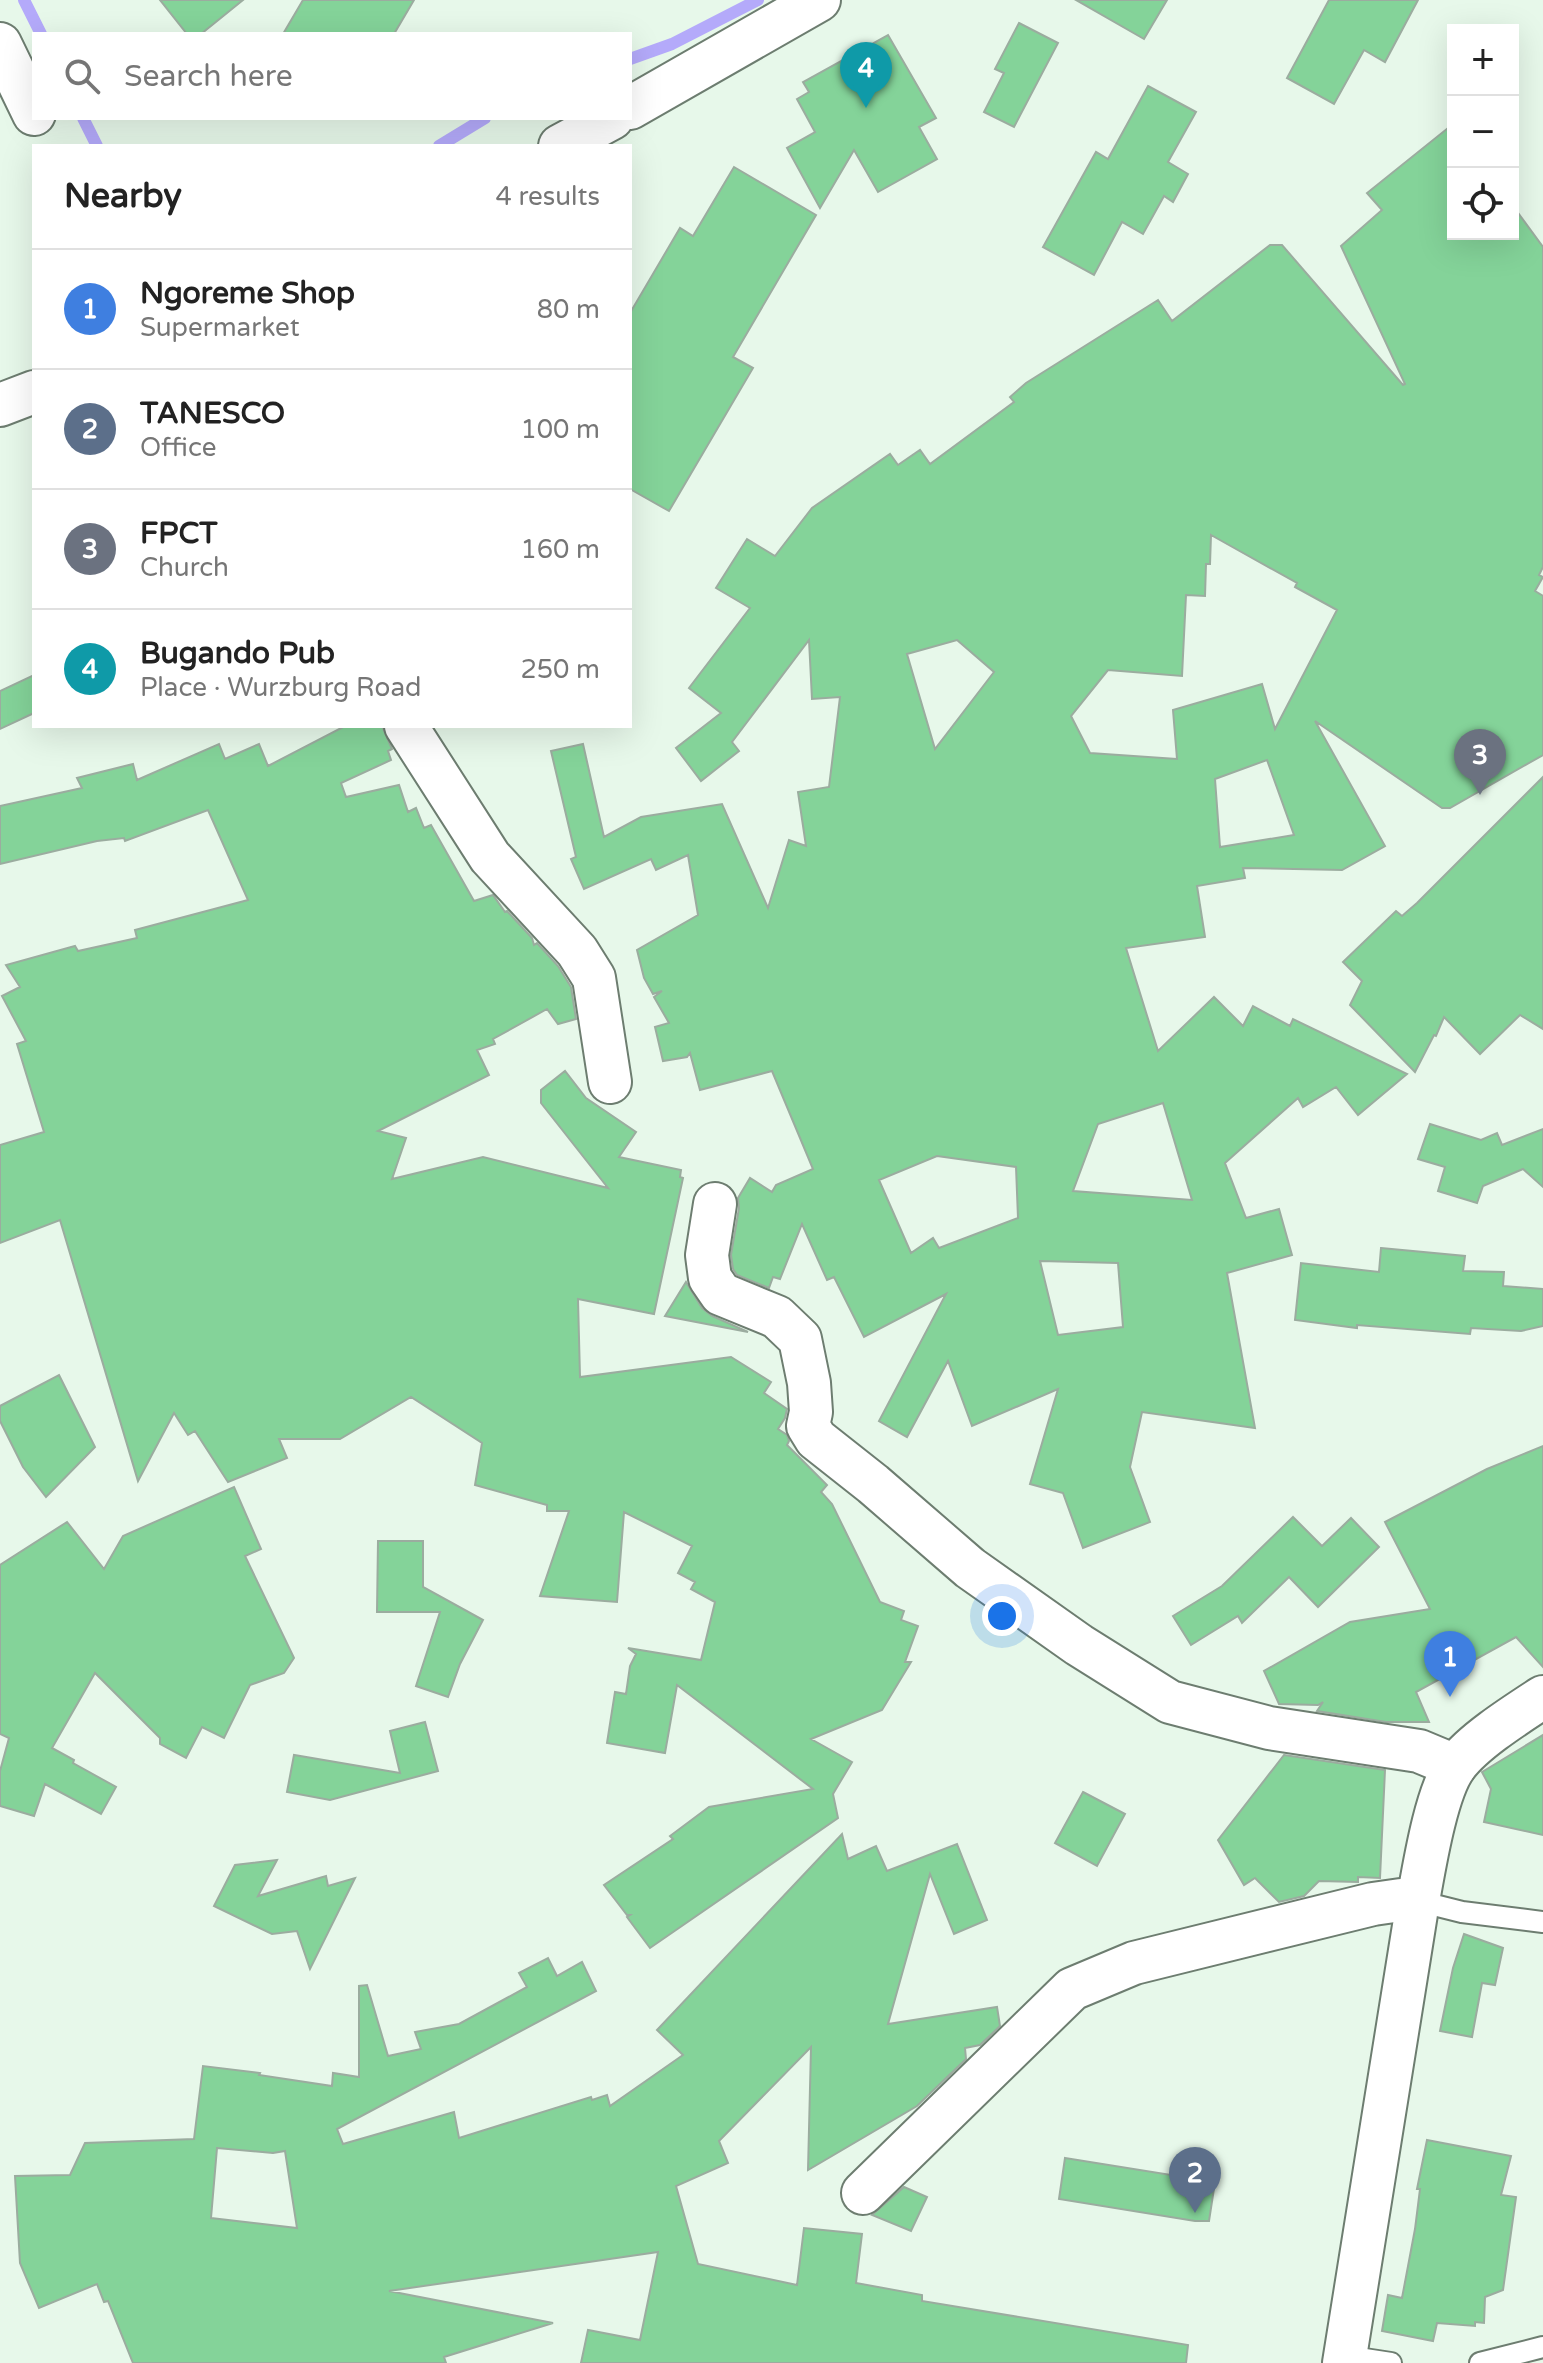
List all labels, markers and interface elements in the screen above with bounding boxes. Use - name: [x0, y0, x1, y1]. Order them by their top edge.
- map controls: [1447, 24, 1519, 240]
- button: +: [1447, 24, 1519, 96]
- search box: [32, 32, 632, 120]
- pin: 4: [840, 42, 892, 108]
- icon: search: [60, 54, 104, 98]
- text: Search here: [124, 58, 293, 95]
- button: −: [1447, 96, 1519, 168]
- button: locate: [1447, 168, 1519, 240]
- text: Nearby: [64, 176, 182, 217]
- text: 4 results: [495, 181, 600, 212]
- text: Ngoreme Shop: [140, 275, 355, 312]
- text: 1: [82, 294, 98, 325]
- text: 80 m: [537, 294, 600, 325]
- text: Supermarket: [140, 312, 300, 343]
- text: TANESCO: [140, 395, 285, 432]
- text: 2: [82, 414, 98, 445]
- text: 100 m: [520, 414, 600, 445]
- text: Office: [140, 432, 216, 463]
- text: FPCT: [140, 515, 218, 552]
- text: 3: [82, 534, 98, 565]
- text: 160 m: [520, 534, 600, 565]
- text: Church: [140, 552, 229, 583]
- text: Bugando Pub: [140, 635, 335, 672]
- text: 4: [82, 654, 98, 685]
- text: 250 m: [520, 654, 600, 685]
- text: Place · Wurzburg Road: [140, 672, 421, 703]
- pin: 3: [1454, 729, 1506, 795]
- your location: [982, 1596, 1022, 1636]
- pin: 1: [1424, 1631, 1476, 1697]
- pin: 2: [1169, 2147, 1221, 2213]

